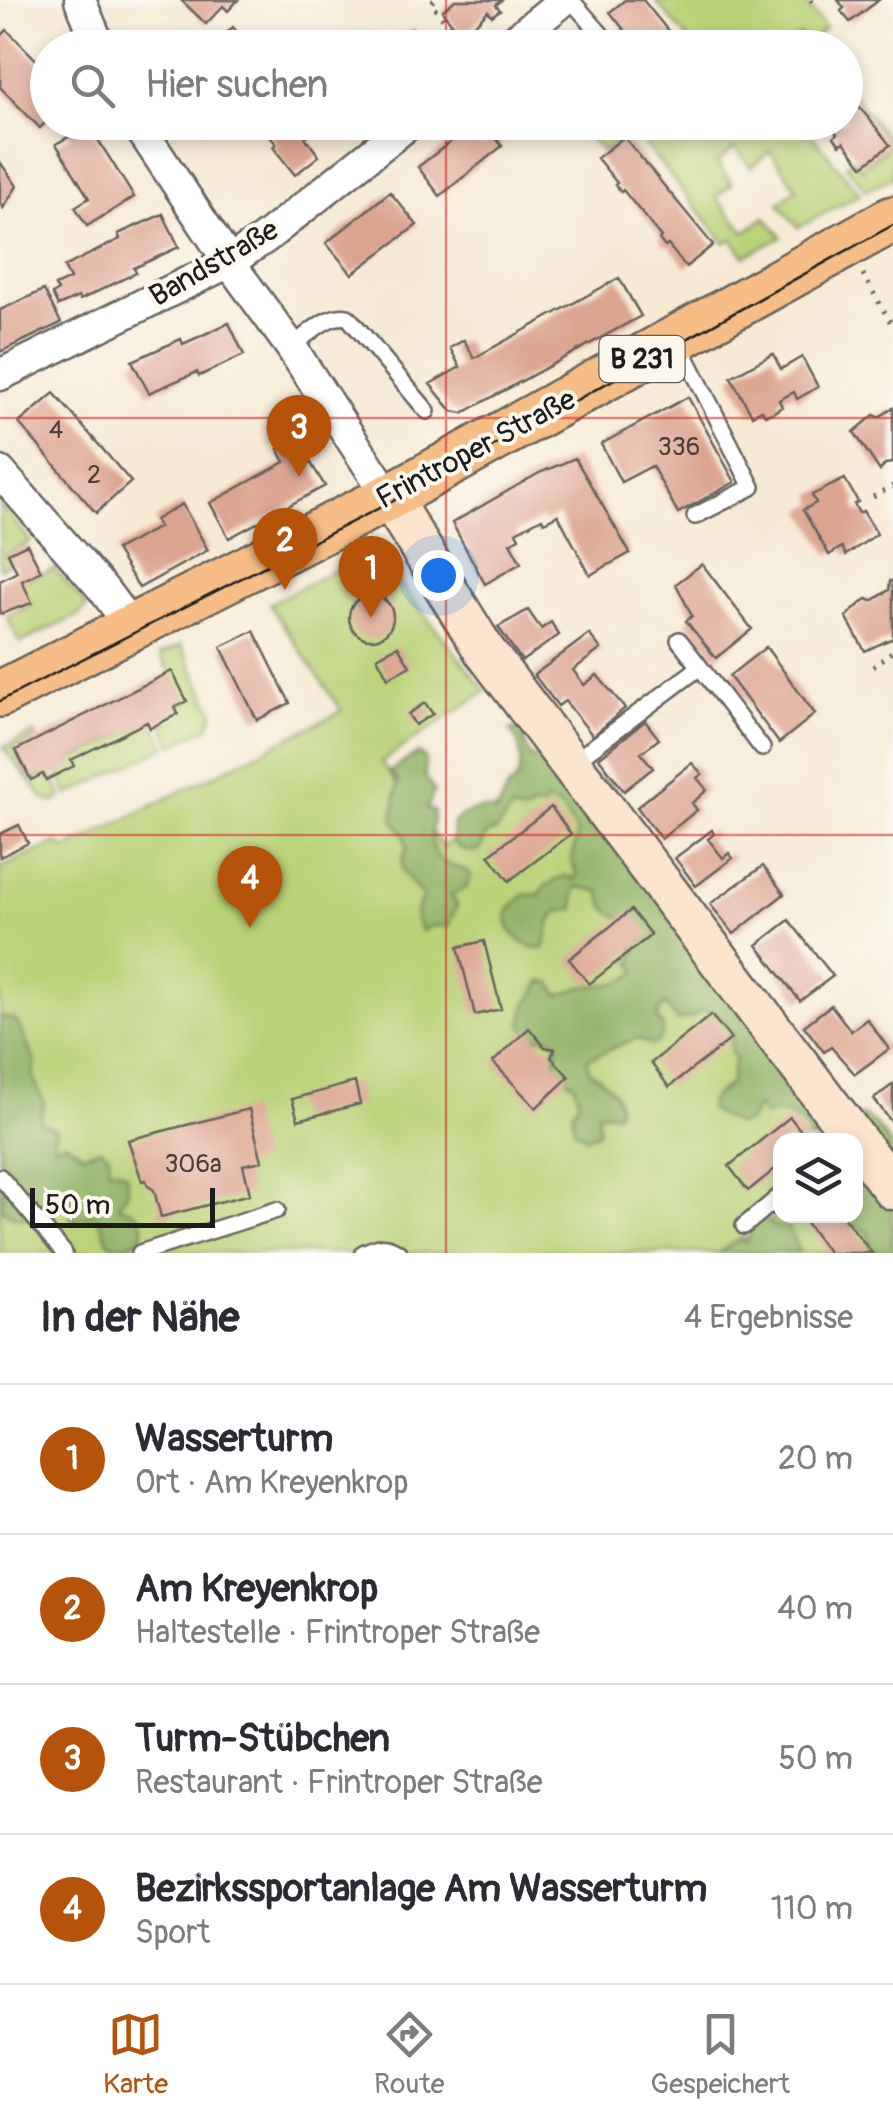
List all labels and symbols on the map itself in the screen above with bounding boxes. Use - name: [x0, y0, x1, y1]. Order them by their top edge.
- street label: Bandstraße: [143, 211, 285, 315]
- road number: B 231: [600, 336, 684, 382]
- street label: Frintroper Straße: [370, 381, 582, 517]
- pin: 3: [266, 394, 332, 477]
- house number: 4: [49, 415, 63, 446]
- house number: 336: [658, 432, 700, 463]
- house number: 2: [87, 460, 101, 491]
- pin: 2: [252, 508, 318, 590]
- pin: 1: [338, 536, 404, 618]
- your location: [413, 550, 464, 601]
- pin: 4: [218, 846, 282, 928]
- house number: 306a: [164, 1149, 222, 1180]
- scale bar: [30, 1183, 215, 1228]

